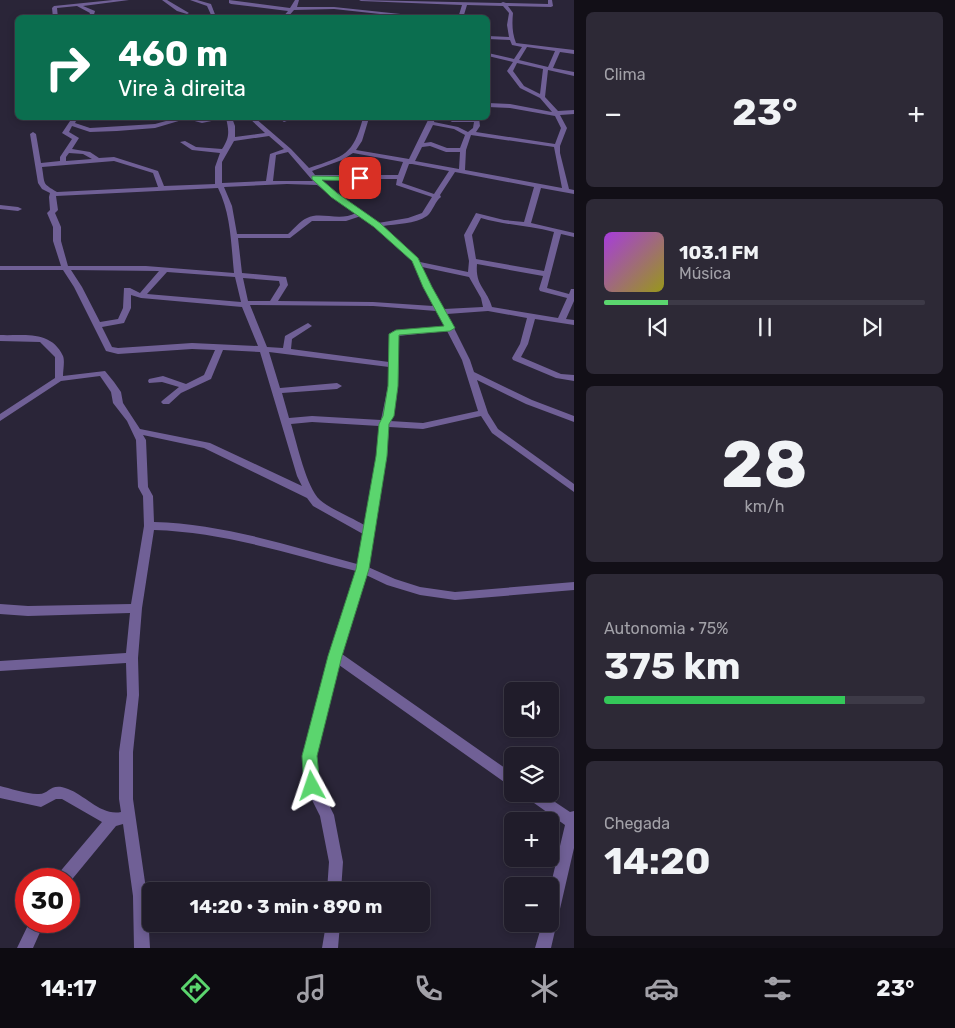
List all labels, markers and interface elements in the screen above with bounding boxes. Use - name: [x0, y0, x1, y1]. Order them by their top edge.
- text: 460 m: [118, 33, 228, 75]
- icon: right: [35, 35, 100, 100]
- text: Clima: [604, 65, 645, 84]
- text: Vire à direita: [118, 75, 246, 102]
- text: 23°: [732, 89, 798, 135]
- text: −: [604, 97, 622, 130]
- text: +: [908, 97, 925, 130]
- pin: [339, 157, 381, 199]
- icon: arrive: [346, 164, 374, 192]
- text: 103.1 FM: [679, 241, 759, 264]
- text: Música: [679, 264, 731, 283]
- icon: previous: [644, 313, 672, 341]
- icon: pause: [751, 313, 779, 341]
- icon: next: [858, 313, 886, 341]
- text: 28: [721, 426, 808, 503]
- text: km/h: [745, 497, 784, 516]
- text: Autonomia · 75%: [604, 619, 729, 638]
- text: 375 km: [604, 643, 741, 689]
- map controls: [504, 682, 559, 932]
- button: sound: [504, 682, 559, 737]
- button: layers: [504, 747, 559, 802]
- position arrow: [285, 759, 337, 811]
- button: +: [504, 812, 559, 867]
- text: Chegada: [604, 814, 670, 833]
- text: 14:20: [604, 838, 710, 884]
- speed limit sign: 30: [15, 868, 80, 933]
- button: −: [504, 877, 559, 932]
- text: 14:20 · 3 min · 890 m: [189, 895, 383, 918]
- icon: directions: [178, 971, 213, 1006]
- icon: music: [294, 971, 329, 1006]
- icon: phone: [411, 971, 446, 1006]
- icon: climate: [527, 971, 562, 1006]
- icon: car: [644, 971, 679, 1006]
- icon: filters: [760, 971, 795, 1006]
- text: 14:17: [41, 975, 97, 1002]
- text: 23°: [876, 975, 914, 1002]

